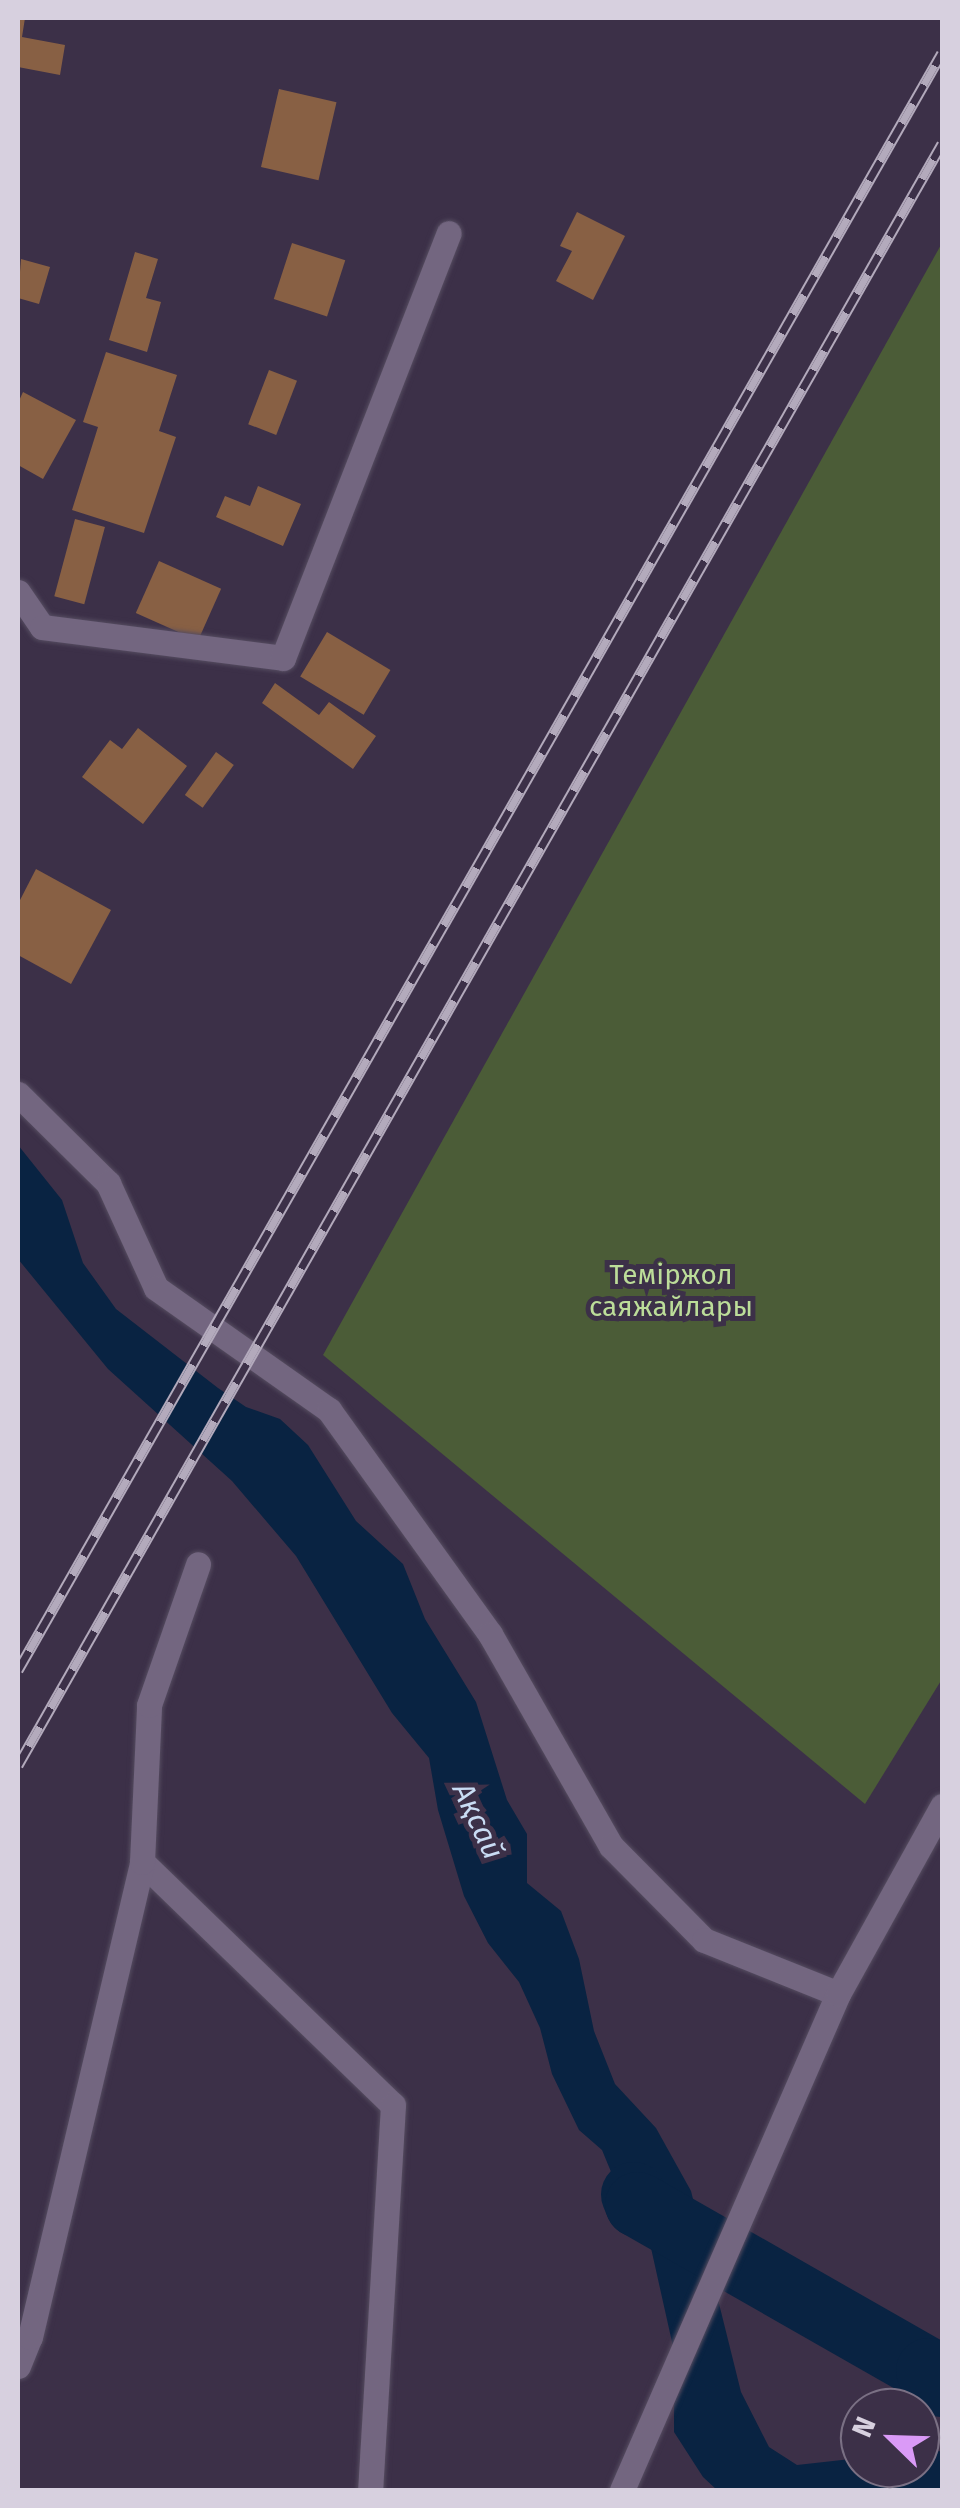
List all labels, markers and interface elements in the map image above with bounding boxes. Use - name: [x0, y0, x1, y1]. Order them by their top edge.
- park label: Теміржол саяжайлары: [589, 1258, 753, 1324]
- water label: Ақсай: [445, 1777, 511, 1865]
- north arrow: [840, 2388, 940, 2488]
- text: N: [845, 2412, 883, 2442]

